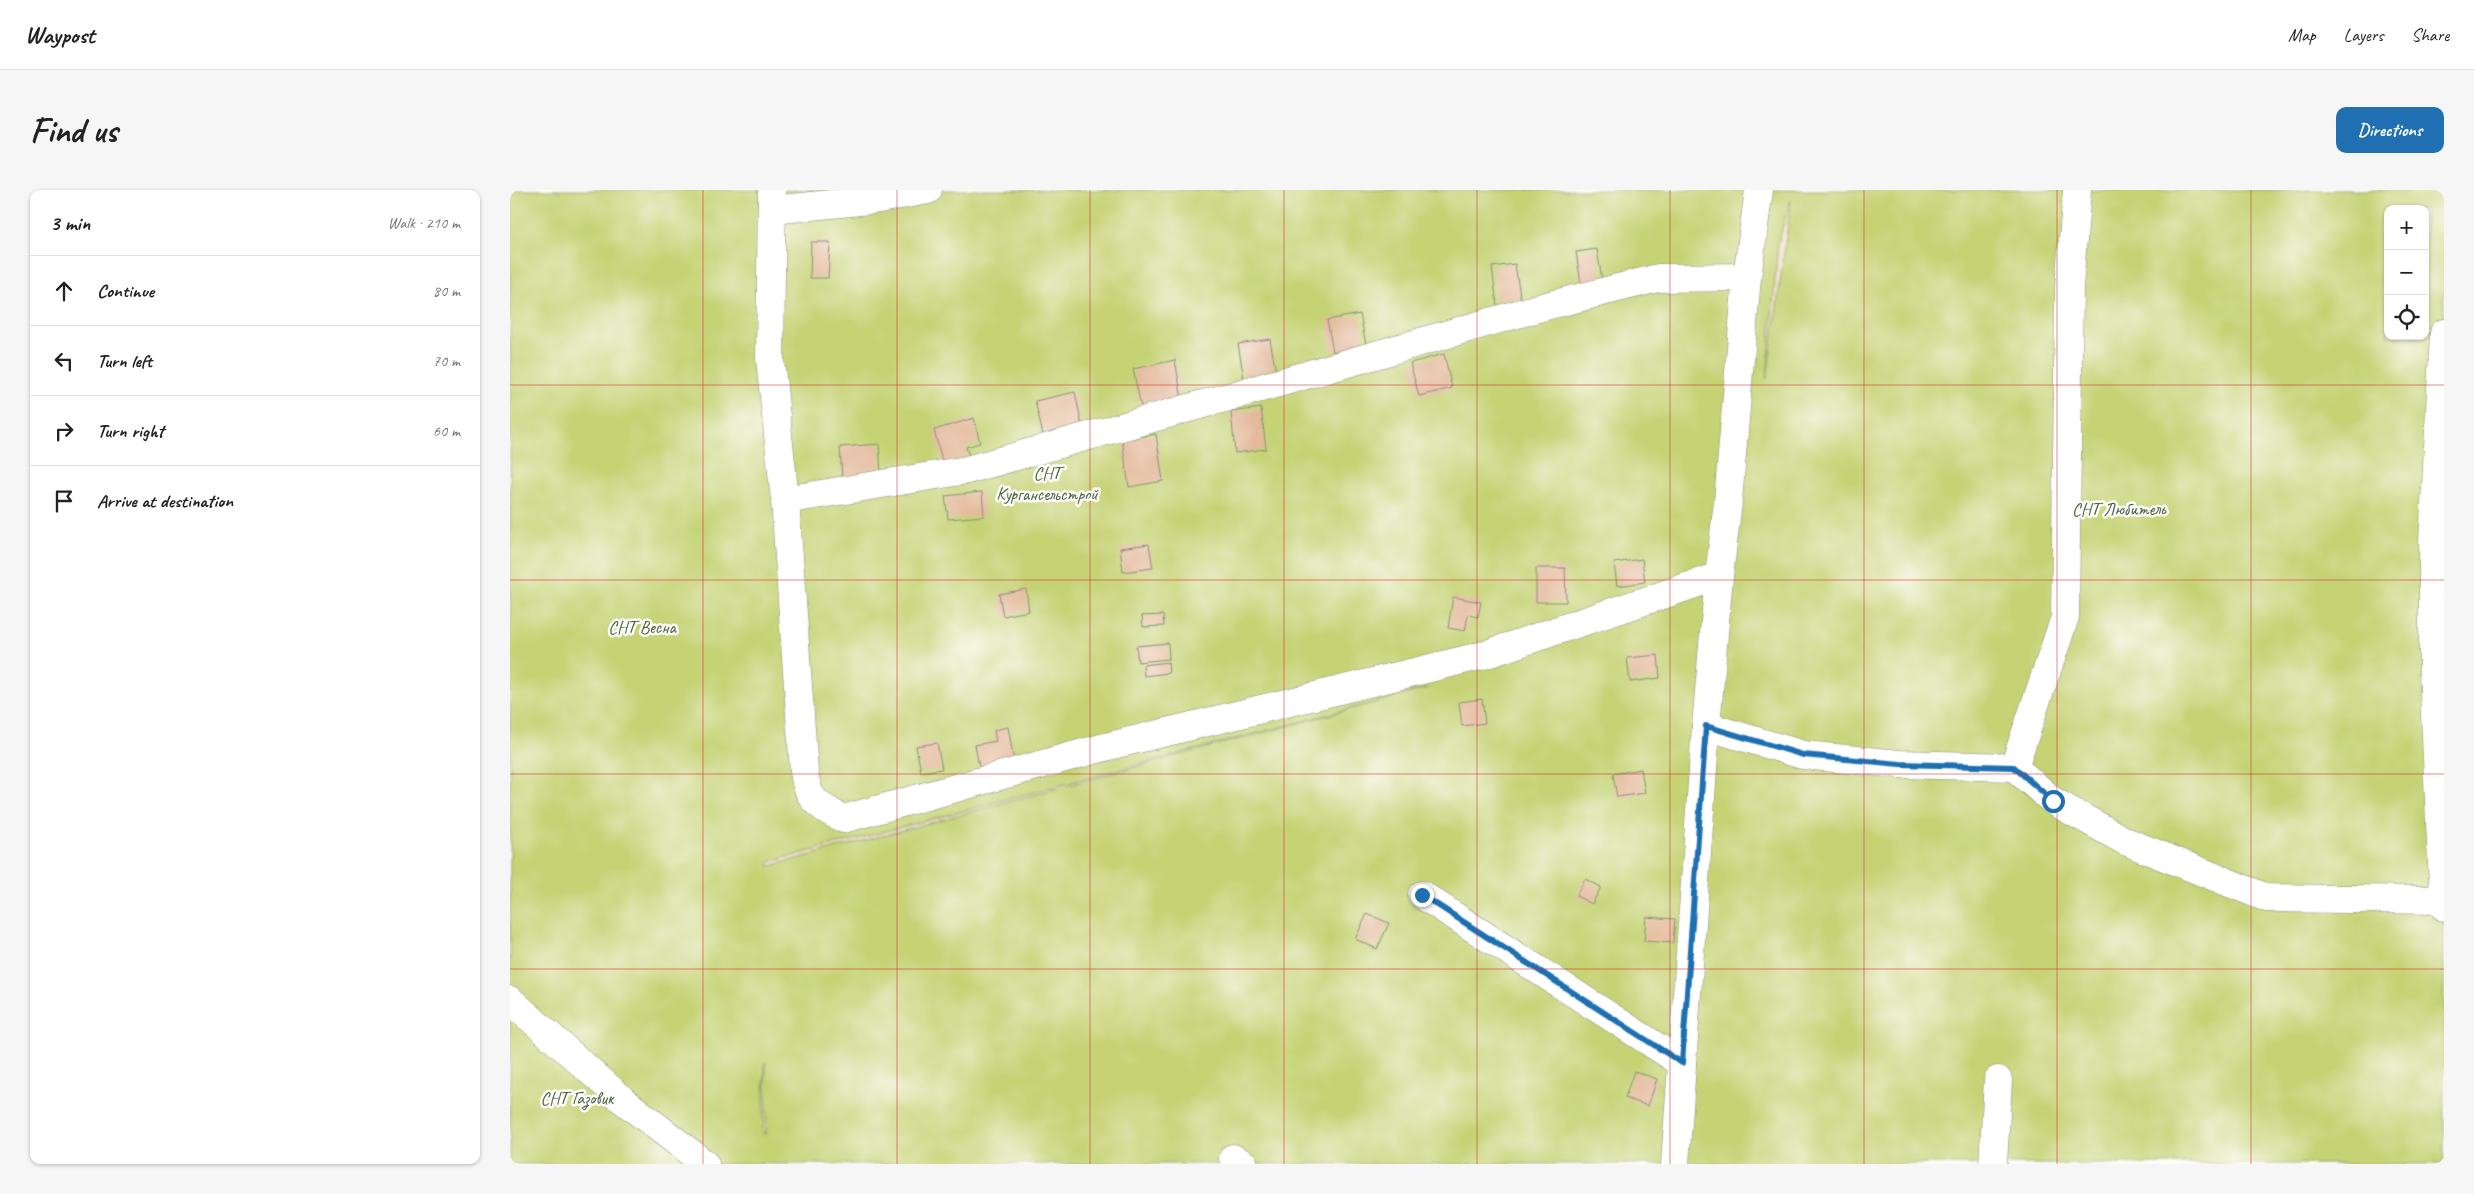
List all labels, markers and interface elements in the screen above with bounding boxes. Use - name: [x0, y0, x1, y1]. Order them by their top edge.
- text: Waypost: [25, 20, 95, 50]
- text: Map: [2288, 24, 2316, 46]
- text: Layers: [2344, 24, 2383, 46]
- text: Share: [2411, 24, 2449, 46]
- button: Directions: [2336, 107, 2444, 153]
- text: Find us: [30, 108, 117, 153]
- map controls: [2384, 205, 2429, 340]
- button: +: [2384, 205, 2429, 250]
- text: 3 min: [50, 210, 90, 236]
- text: Walk · 210 m: [388, 213, 460, 233]
- button: −: [2384, 250, 2429, 295]
- icon: ahead: [50, 277, 78, 305]
- text: Continue: [97, 279, 154, 303]
- text: 80 m: [433, 281, 460, 301]
- button: locate: [2384, 295, 2429, 340]
- icon: left: [50, 347, 78, 375]
- text: Turn left: [97, 349, 152, 373]
- text: 70 m: [433, 351, 460, 371]
- icon: right: [50, 417, 78, 445]
- text: Turn right: [97, 419, 164, 443]
- text: 60 m: [433, 421, 460, 441]
- park label: СНТ Кургансельстрой: [996, 462, 1099, 505]
- icon: arrive: [50, 487, 78, 515]
- text: Arrive at destination: [97, 489, 233, 513]
- park label: СНТ Любитель: [2072, 498, 2167, 520]
- park label: СНТ Весна: [608, 616, 677, 638]
- route start: [2042, 790, 2065, 813]
- route end: [1411, 884, 1434, 907]
- park label: СНТ Газовик: [540, 1087, 615, 1110]

